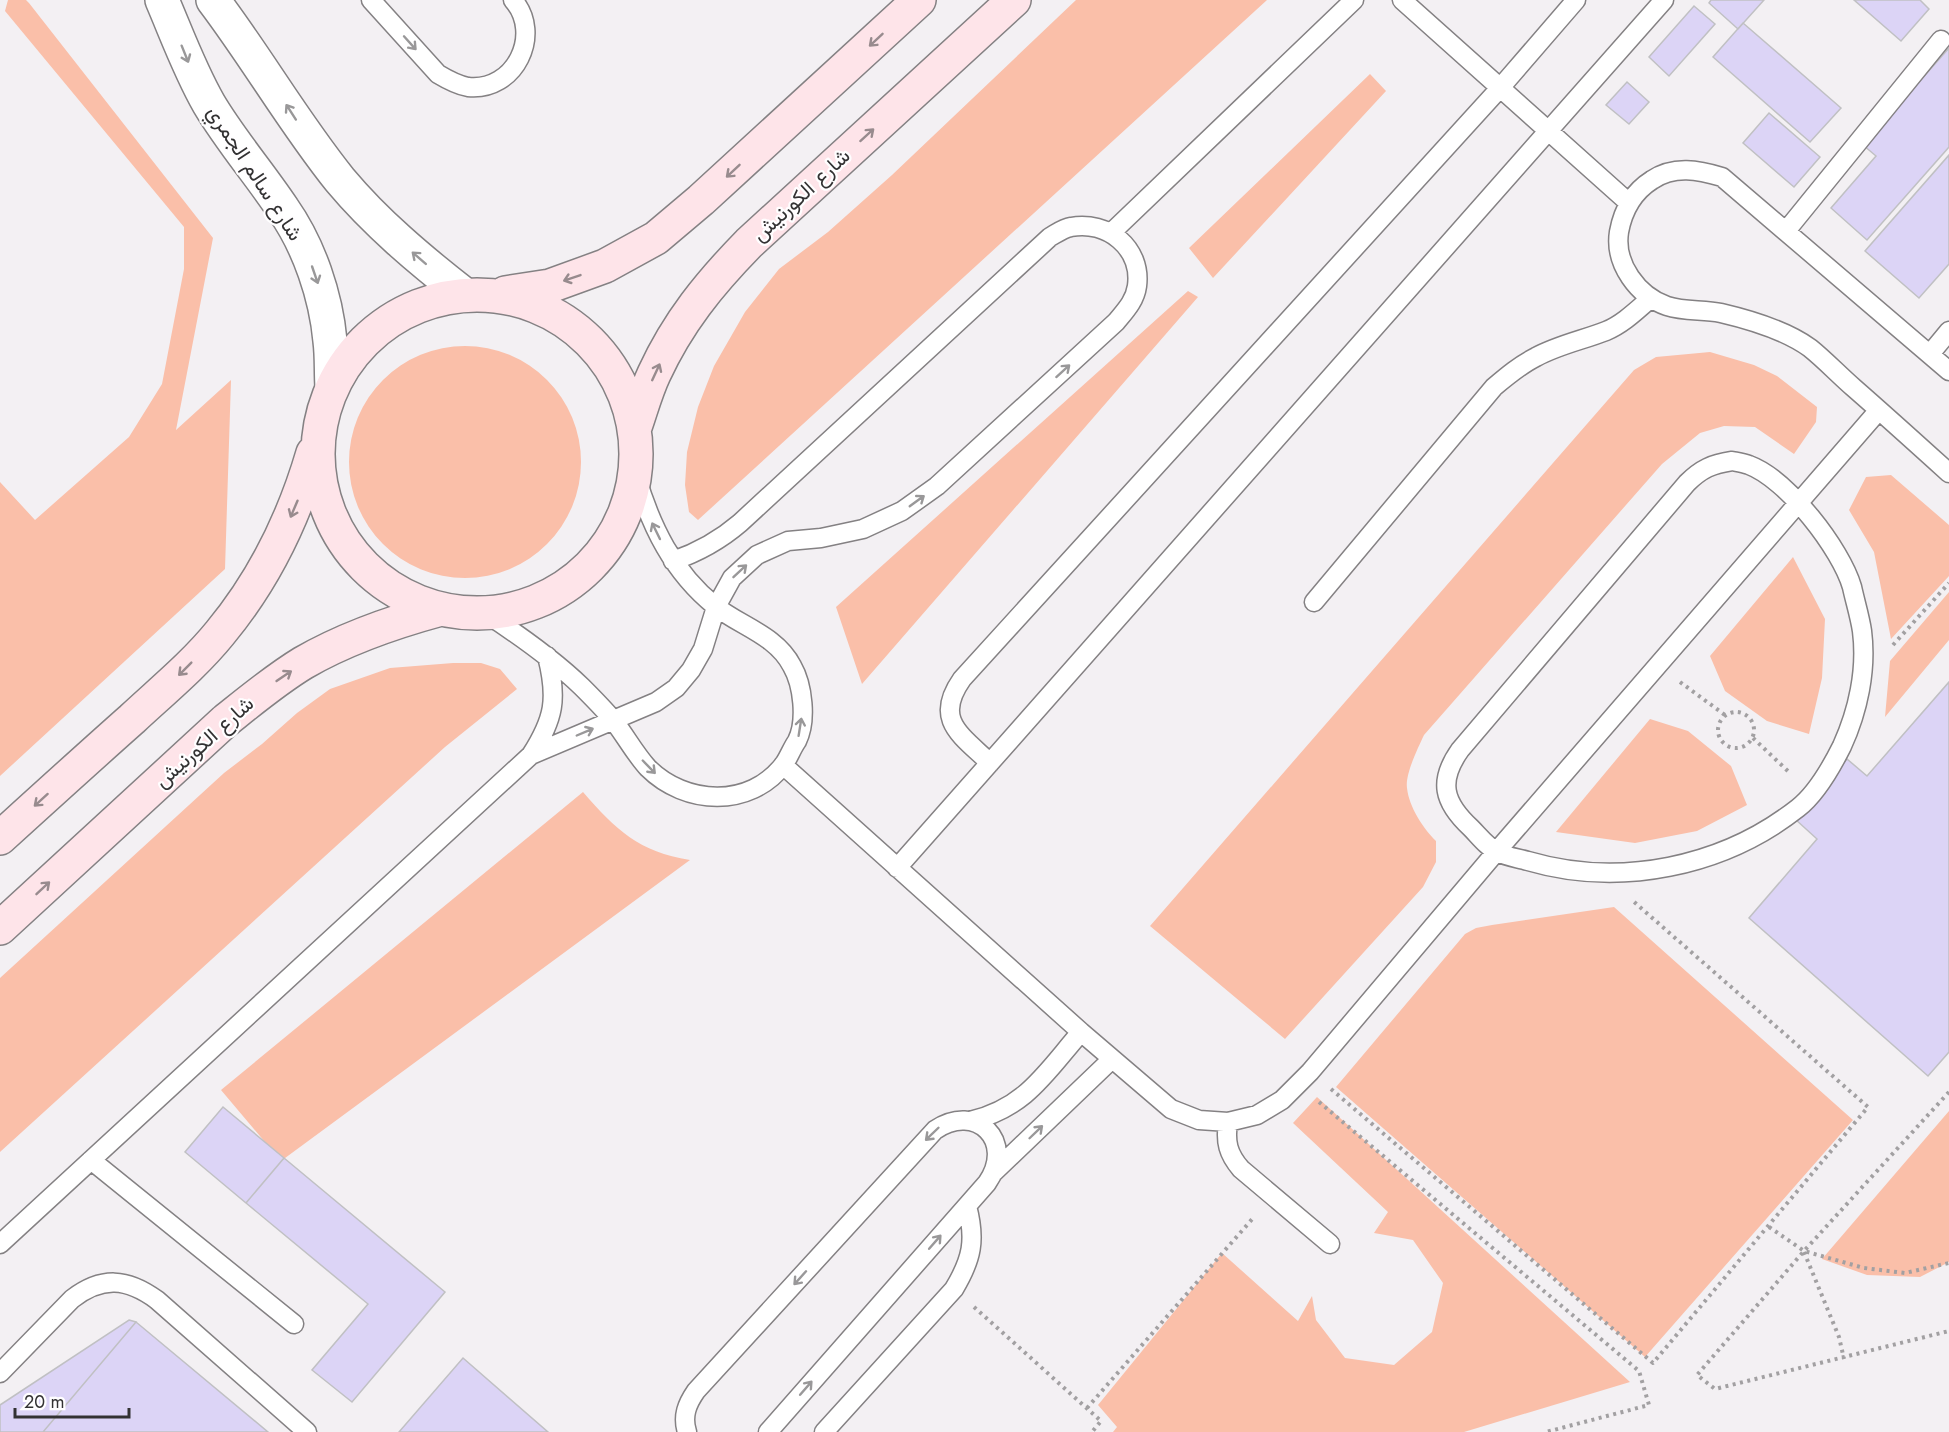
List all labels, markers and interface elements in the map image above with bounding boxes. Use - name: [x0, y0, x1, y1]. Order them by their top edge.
- one-way arrow: [869, 32, 884, 47]
- one-way arrow: [403, 36, 417, 51]
- one-way arrow: [180, 44, 191, 63]
- street label: شارع سالم الجمري: [198, 99, 310, 248]
- one-way arrow: [285, 104, 297, 121]
- one-way arrow: [859, 128, 874, 142]
- street label: شارع الكورنيش: [745, 141, 857, 249]
- one-way arrow: [725, 164, 740, 178]
- one-way arrow: [412, 251, 427, 265]
- one-way arrow: [310, 265, 321, 284]
- one-way arrow: [563, 274, 582, 285]
- one-way arrow: [650, 364, 662, 382]
- one-way arrow: [1055, 364, 1070, 378]
- one-way arrow: [909, 494, 925, 507]
- one-way arrow: [288, 499, 299, 518]
- one-way arrow: [650, 523, 661, 541]
- one-way arrow: [732, 564, 747, 578]
- one-way arrow: [178, 662, 193, 677]
- one-way arrow: [275, 670, 292, 682]
- street label: شارع الكورنيش: [148, 689, 260, 795]
- one-way arrow: [794, 718, 805, 737]
- one-way arrow: [575, 726, 593, 738]
- one-way arrow: [642, 759, 656, 774]
- one-way arrow: [34, 793, 49, 807]
- one-way arrow: [35, 881, 50, 895]
- one-way arrow: [1029, 1124, 1044, 1139]
- one-way arrow: [924, 1127, 939, 1142]
- one-way arrow: [928, 1235, 942, 1250]
- one-way arrow: [793, 1270, 807, 1285]
- one-way arrow: [800, 1380, 813, 1396]
- scale bar: [15, 1381, 129, 1419]
- text: 20 m: [24, 1389, 64, 1415]

